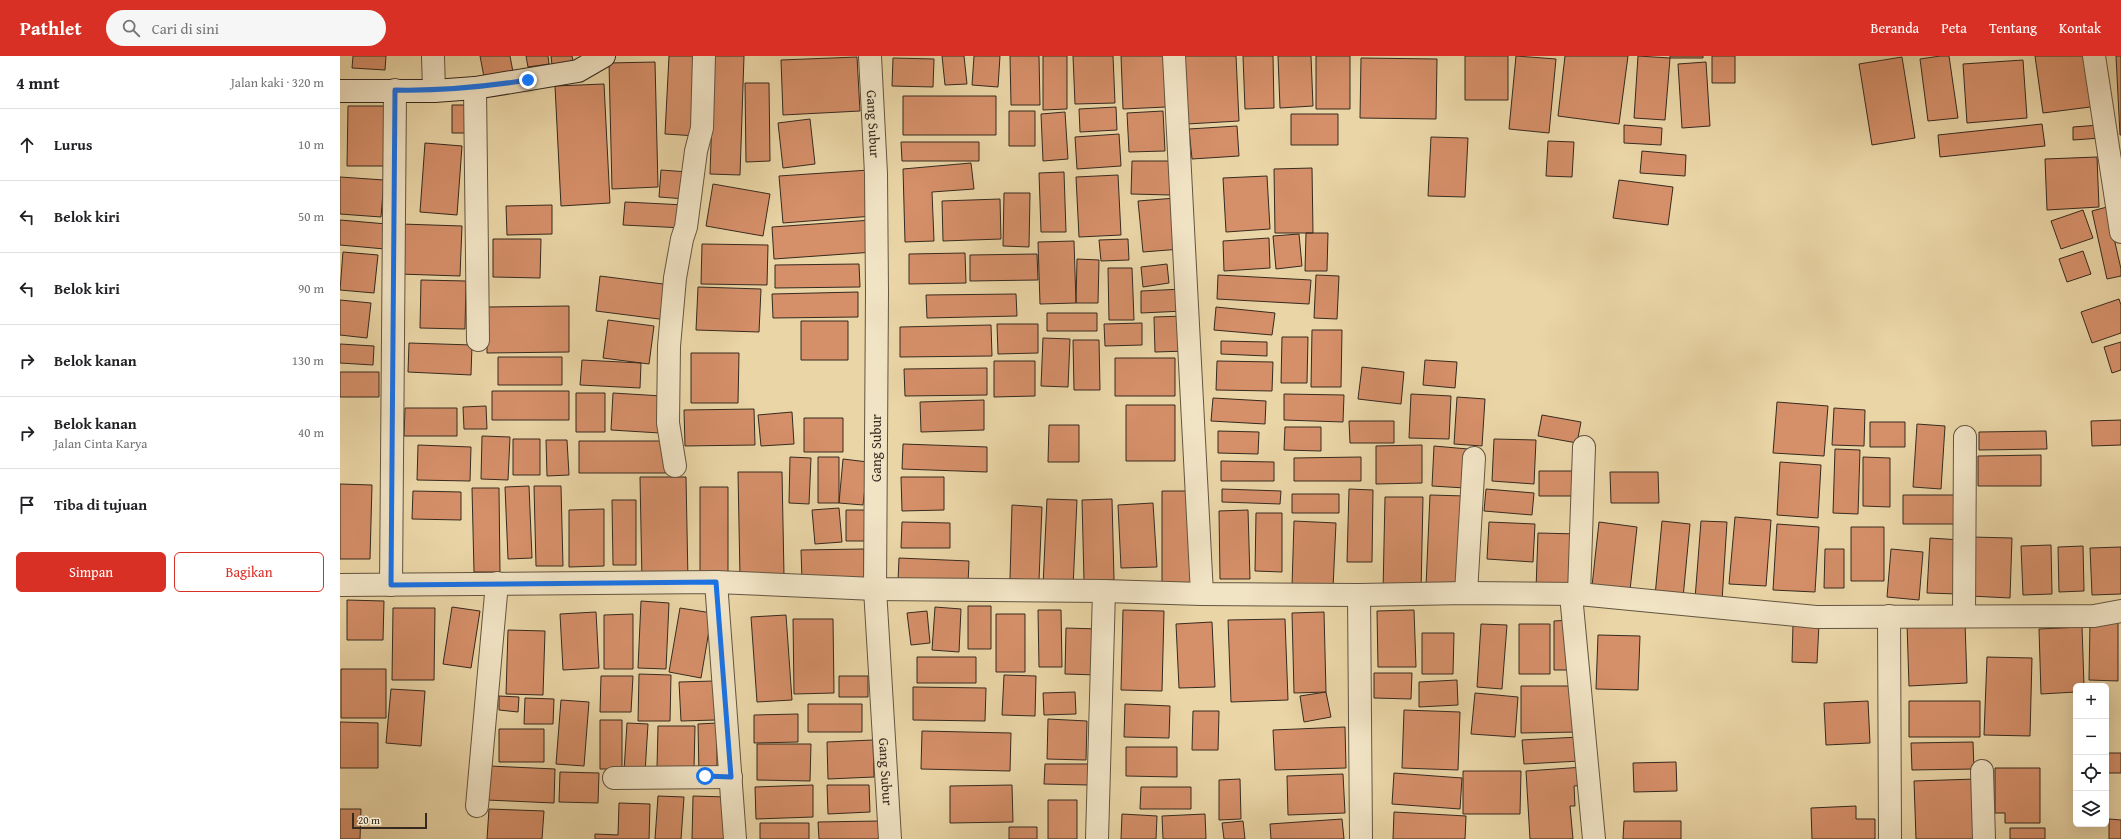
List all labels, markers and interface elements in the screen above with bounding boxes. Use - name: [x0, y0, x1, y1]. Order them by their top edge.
- search box: [106, 10, 386, 46]
- text: Pathlet: [20, 14, 82, 42]
- icon: search: [120, 17, 142, 39]
- text: Cari di sini: [152, 18, 219, 39]
- text: Beranda: [1871, 18, 1919, 38]
- text: Peta: [1941, 18, 1967, 38]
- text: Tentang: [1989, 18, 2037, 38]
- text: Kontak: [2059, 18, 2101, 38]
- text: 4 mnt: [16, 70, 60, 95]
- route end: [519, 71, 537, 89]
- text: Jalan kaki · 320 m: [231, 73, 324, 92]
- street label: Gang Subur: [862, 90, 885, 159]
- icon: ahead: [16, 134, 38, 156]
- text: Lurus: [54, 134, 92, 155]
- text: 10 m: [298, 135, 324, 154]
- icon: left: [16, 206, 38, 228]
- text: Belok kiri: [54, 206, 120, 227]
- text: 50 m: [298, 207, 324, 226]
- icon: left: [16, 278, 38, 300]
- text: Belok kiri: [54, 278, 120, 299]
- text: 90 m: [298, 279, 324, 298]
- icon: right: [16, 350, 38, 372]
- text: Belok kanan: [54, 350, 137, 371]
- text: 130 m: [292, 351, 324, 370]
- text: Belok kanan: [54, 413, 137, 434]
- street label: Gang Subur: [866, 414, 886, 482]
- icon: right: [16, 422, 38, 444]
- text: 40 m: [298, 423, 324, 442]
- text: Jalan Cinta Karya: [54, 434, 147, 453]
- icon: arrive: [16, 494, 38, 516]
- text: Tiba di tujuan: [54, 494, 147, 515]
- button: Simpan: [16, 552, 166, 592]
- button: Bagikan: [174, 552, 324, 592]
- map controls: [2073, 683, 2109, 827]
- button: +: [2073, 683, 2109, 719]
- button: −: [2073, 719, 2109, 755]
- street label: Gang Subur: [874, 737, 898, 806]
- button: locate: [2073, 755, 2109, 791]
- route start: [696, 767, 714, 785]
- button: layers: [2073, 791, 2109, 827]
- scale bar: [352, 811, 427, 830]
- text: 20 m: [358, 812, 380, 828]

